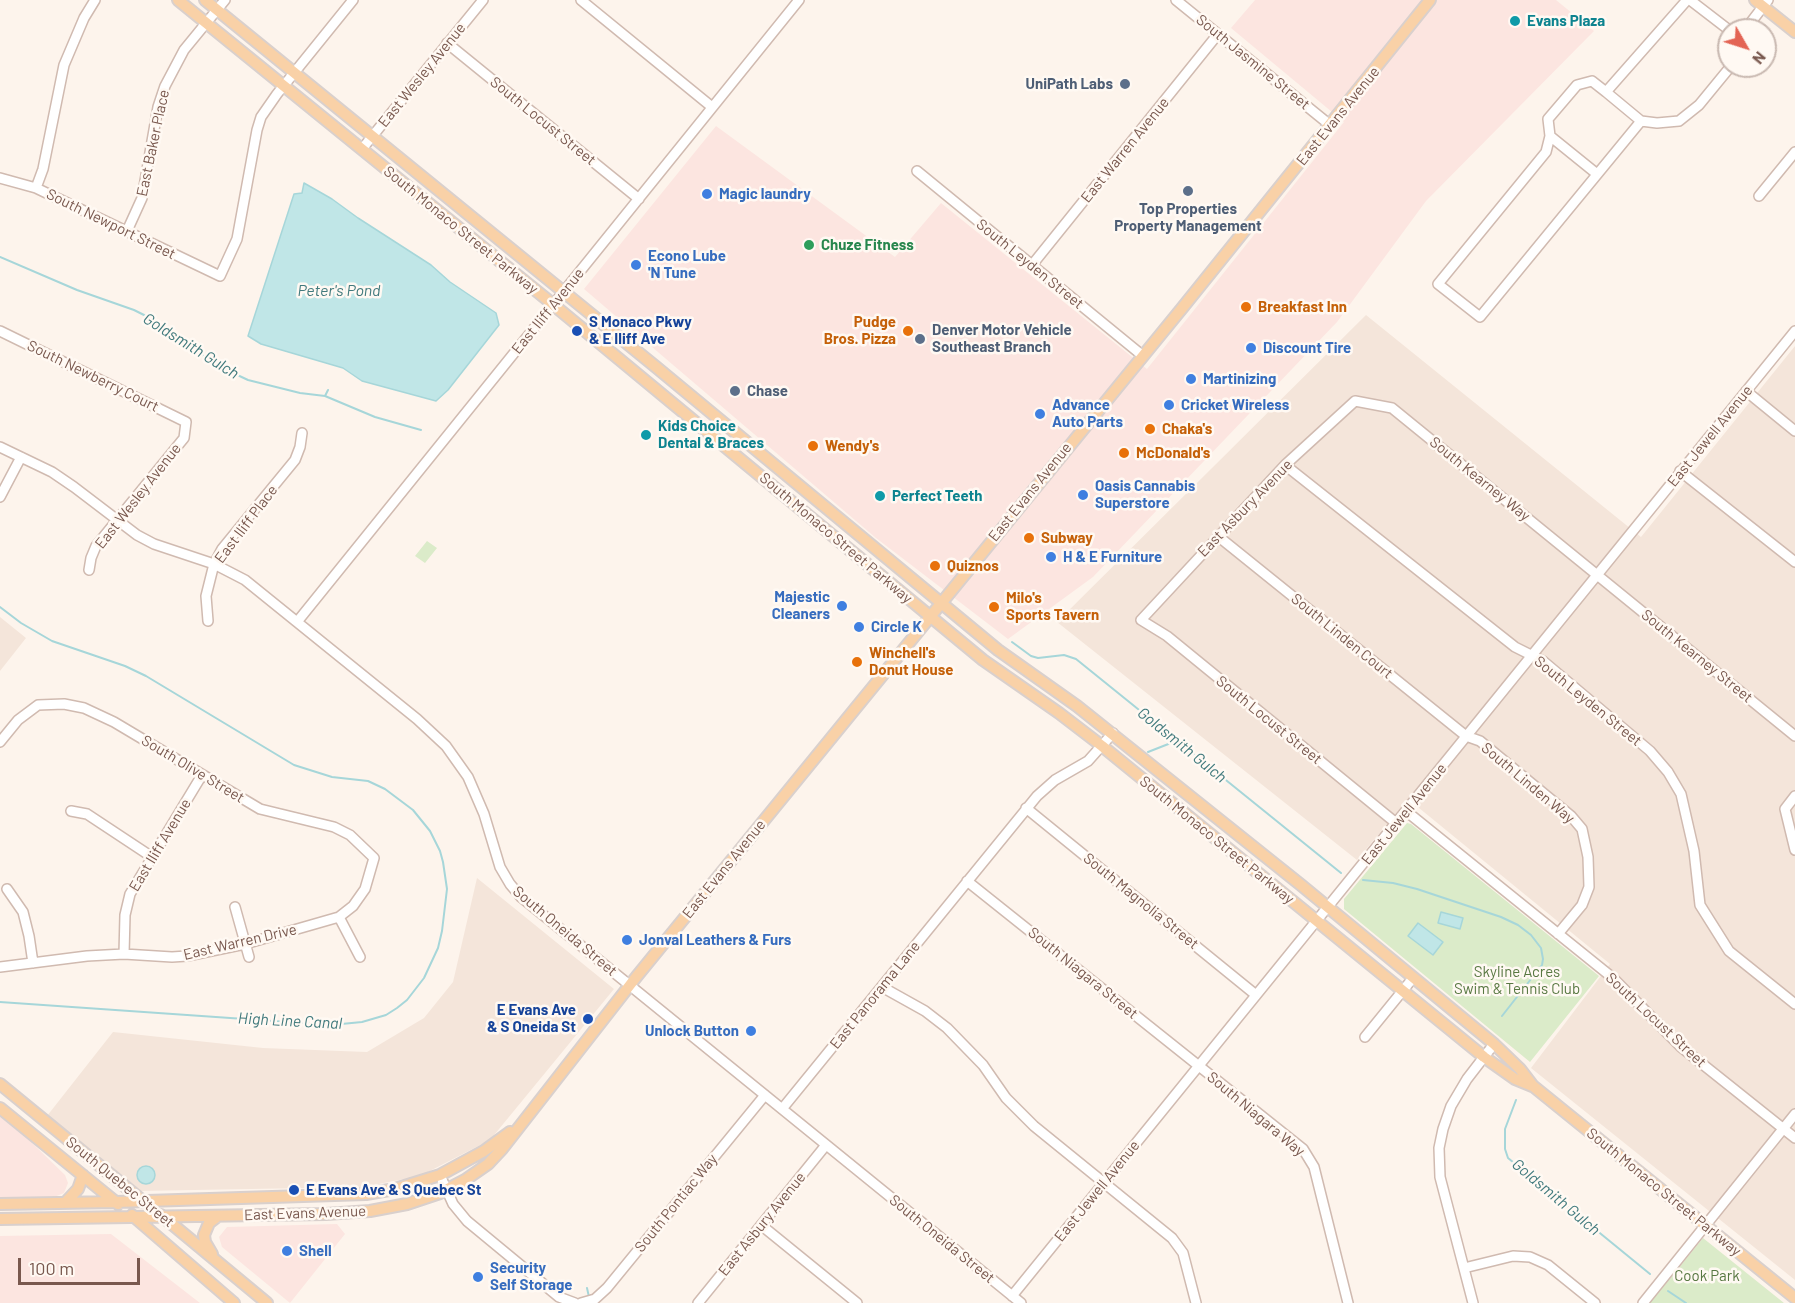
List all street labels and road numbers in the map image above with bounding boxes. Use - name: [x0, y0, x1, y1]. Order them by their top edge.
- street label: South Jasmine Street: [1192, 11, 1314, 113]
- street label: East Wesley Avenue: [374, 19, 470, 131]
- street label: East Evans Avenue: [1293, 63, 1383, 169]
- street label: South Locust Street: [487, 73, 599, 169]
- street label: East Baker Place: [133, 88, 173, 198]
- street label: East Warren Avenue: [1077, 94, 1173, 206]
- street label: South Monaco Street Parkway: [380, 162, 542, 298]
- street label: South Newport Street: [43, 185, 179, 263]
- street label: South Leyden Street: [973, 215, 1087, 313]
- street label: East Iliff Avenue: [508, 265, 588, 357]
- street label: South Newberry Court: [24, 336, 162, 416]
- street label: East Jewell Avenue: [1664, 382, 1756, 490]
- street label: South Kearney Way: [1426, 433, 1534, 525]
- street label: East Evans Avenue: [985, 439, 1075, 545]
- street label: East Wesley Avenue: [91, 440, 185, 552]
- street label: East Asbury Avenue: [1194, 456, 1296, 560]
- street label: South Monaco Street Parkway: [756, 469, 916, 607]
- street label: East Iliff Place: [211, 481, 281, 567]
- street label: South Linden Court: [1288, 590, 1396, 682]
- street label: South Kearney Street: [1638, 606, 1756, 706]
- street label: South Leyden Street: [1531, 652, 1645, 750]
- street label: South Locust Street: [1213, 672, 1325, 768]
- street label: South Olive Street: [138, 731, 248, 807]
- street label: South Linden Way: [1478, 739, 1578, 827]
- street label: East Jewell Avenue: [1358, 760, 1450, 868]
- street label: South Monaco Street Parkway: [1136, 772, 1298, 908]
- street label: East Iliff Avenue: [125, 795, 195, 895]
- street label: East Evans Avenue: [679, 816, 769, 922]
- street label: South Magnolia Street: [1080, 849, 1202, 953]
- street label: South Oneida Street: [509, 882, 621, 980]
- street label: East Warren Drive: [182, 920, 298, 964]
- street label: South Niagara Street: [1025, 923, 1141, 1023]
- street label: East Panorama Lane: [826, 938, 924, 1052]
- street label: South Locust Street: [1602, 969, 1710, 1071]
- street label: South Niagara Way: [1204, 1068, 1308, 1160]
- street label: South Monaco Street Parkway: [1583, 1124, 1745, 1260]
- street label: South Quebec Street: [62, 1133, 178, 1231]
- street label: East Jewell Avenue: [1051, 1137, 1143, 1245]
- street label: South Pontiac Way: [631, 1150, 721, 1256]
- street label: East Asbury Avenue: [715, 1168, 809, 1280]
- street label: South Oneida Street: [886, 1191, 998, 1287]
- street label: East Evans Avenue: [244, 1202, 366, 1224]

